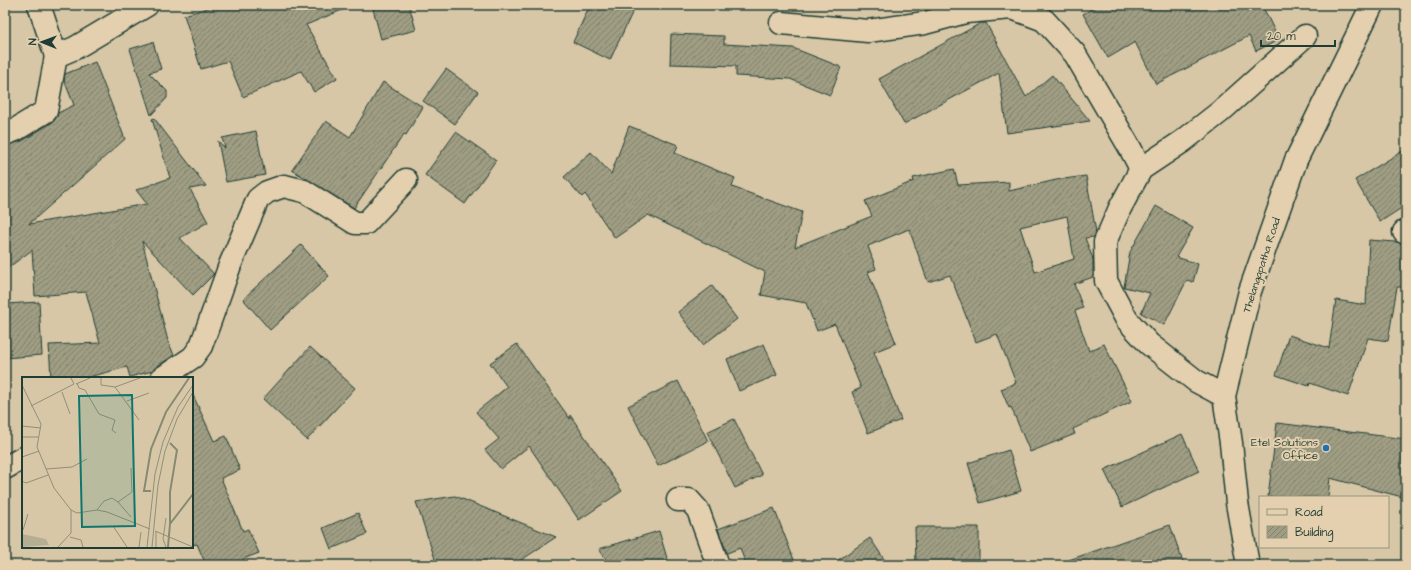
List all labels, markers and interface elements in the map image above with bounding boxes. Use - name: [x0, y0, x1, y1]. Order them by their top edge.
- north arrow: [22, 22, 62, 62]
- scale bar: [1261, 22, 1335, 48]
- text: 20 m: [1267, 28, 1296, 45]
- text: N: [25, 38, 40, 45]
- street label: Thelangapatha Road: [1239, 215, 1285, 315]
- inset map: [22, 377, 193, 548]
- place label: Etel Solutions Office: [1251, 435, 1318, 463]
- marker: Etel Solutions Office: [1321, 443, 1331, 453]
- legend: [1259, 496, 1389, 548]
- text: Road: [1295, 504, 1323, 521]
- text: Building: [1295, 524, 1333, 542]

